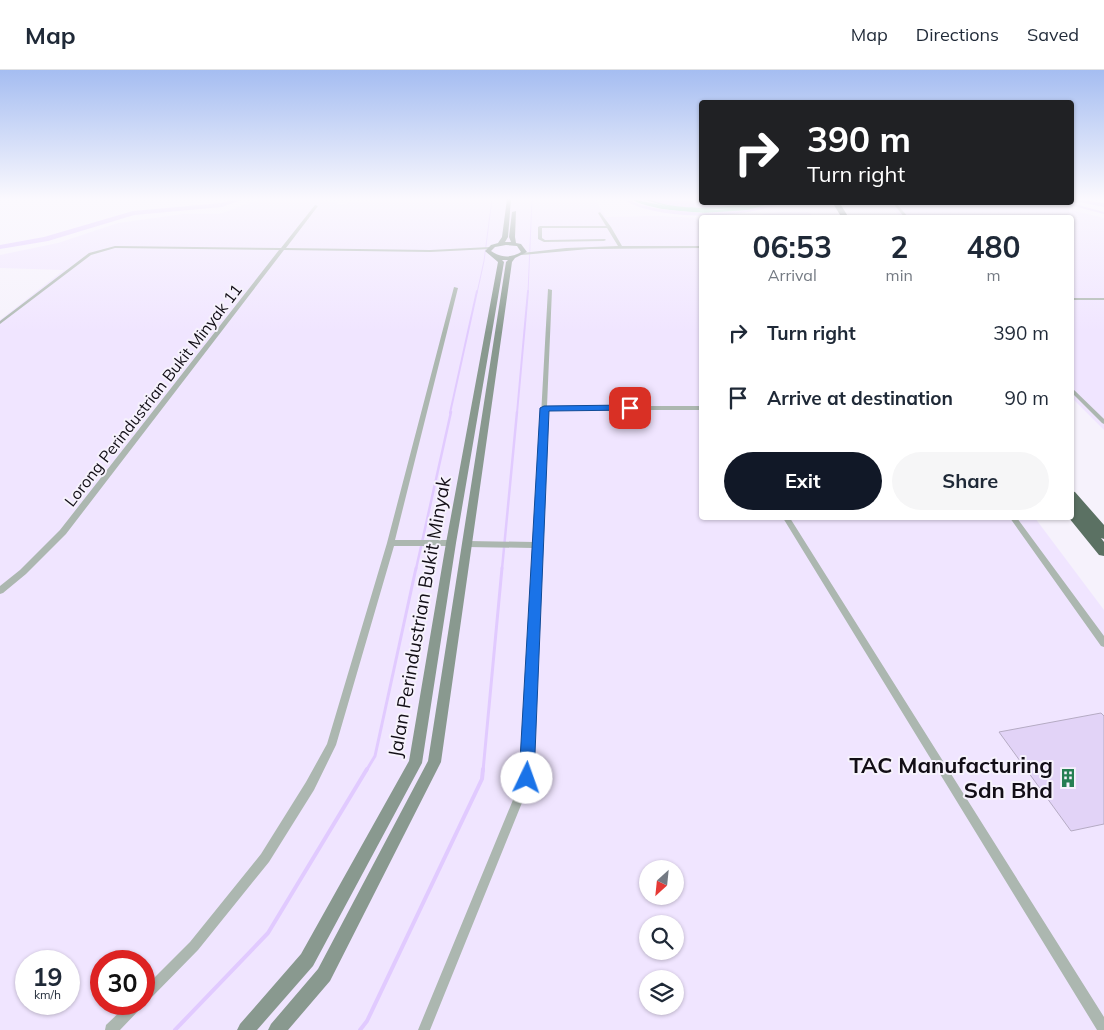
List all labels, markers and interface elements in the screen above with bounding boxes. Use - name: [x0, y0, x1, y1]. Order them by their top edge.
- text: Map: [25, 20, 76, 50]
- text: Map: [851, 23, 888, 46]
- text: Directions: [916, 23, 999, 46]
- text: Saved: [1027, 23, 1079, 46]
- text: 390 m: [807, 117, 911, 161]
- icon: right: [724, 120, 789, 185]
- text: Turn right: [807, 160, 905, 188]
- text: 06:53: [753, 228, 832, 266]
- text: 2: [890, 228, 908, 266]
- text: 480: [966, 228, 1020, 266]
- text: Arrival: [768, 265, 817, 285]
- text: min: [886, 265, 913, 285]
- text: m: [986, 265, 1000, 285]
- street label: Lorong Perindustrian Bukit Minyak 11: [60, 280, 246, 510]
- icon: right: [724, 319, 752, 347]
- text: Turn right: [767, 321, 856, 345]
- text: 390 m: [993, 321, 1049, 345]
- icon: arrive: [724, 384, 752, 412]
- text: Arrive at destination: [767, 386, 953, 410]
- text: 90 m: [1005, 386, 1049, 410]
- pin: [609, 387, 651, 429]
- icon: arrive: [616, 394, 644, 422]
- button: Exit: [724, 452, 882, 510]
- button: Share: [892, 452, 1049, 510]
- street label: Jalan Perindustrian Bukit Minyak: [382, 475, 456, 759]
- position arrow: [500, 751, 552, 803]
- place label: TAC Manufacturing Sdn Bhd: [849, 751, 1053, 804]
- building icon: TAC Manufacturing Sdn Bhd: [1057, 767, 1079, 789]
- north arrow: [639, 860, 684, 905]
- map controls: [639, 860, 684, 1015]
- button: search: [639, 915, 684, 960]
- speed limit sign: 30: [90, 950, 155, 1015]
- text: 19: [32, 961, 63, 992]
- button: layers: [639, 970, 684, 1015]
- text: km/h: [34, 987, 61, 1002]

